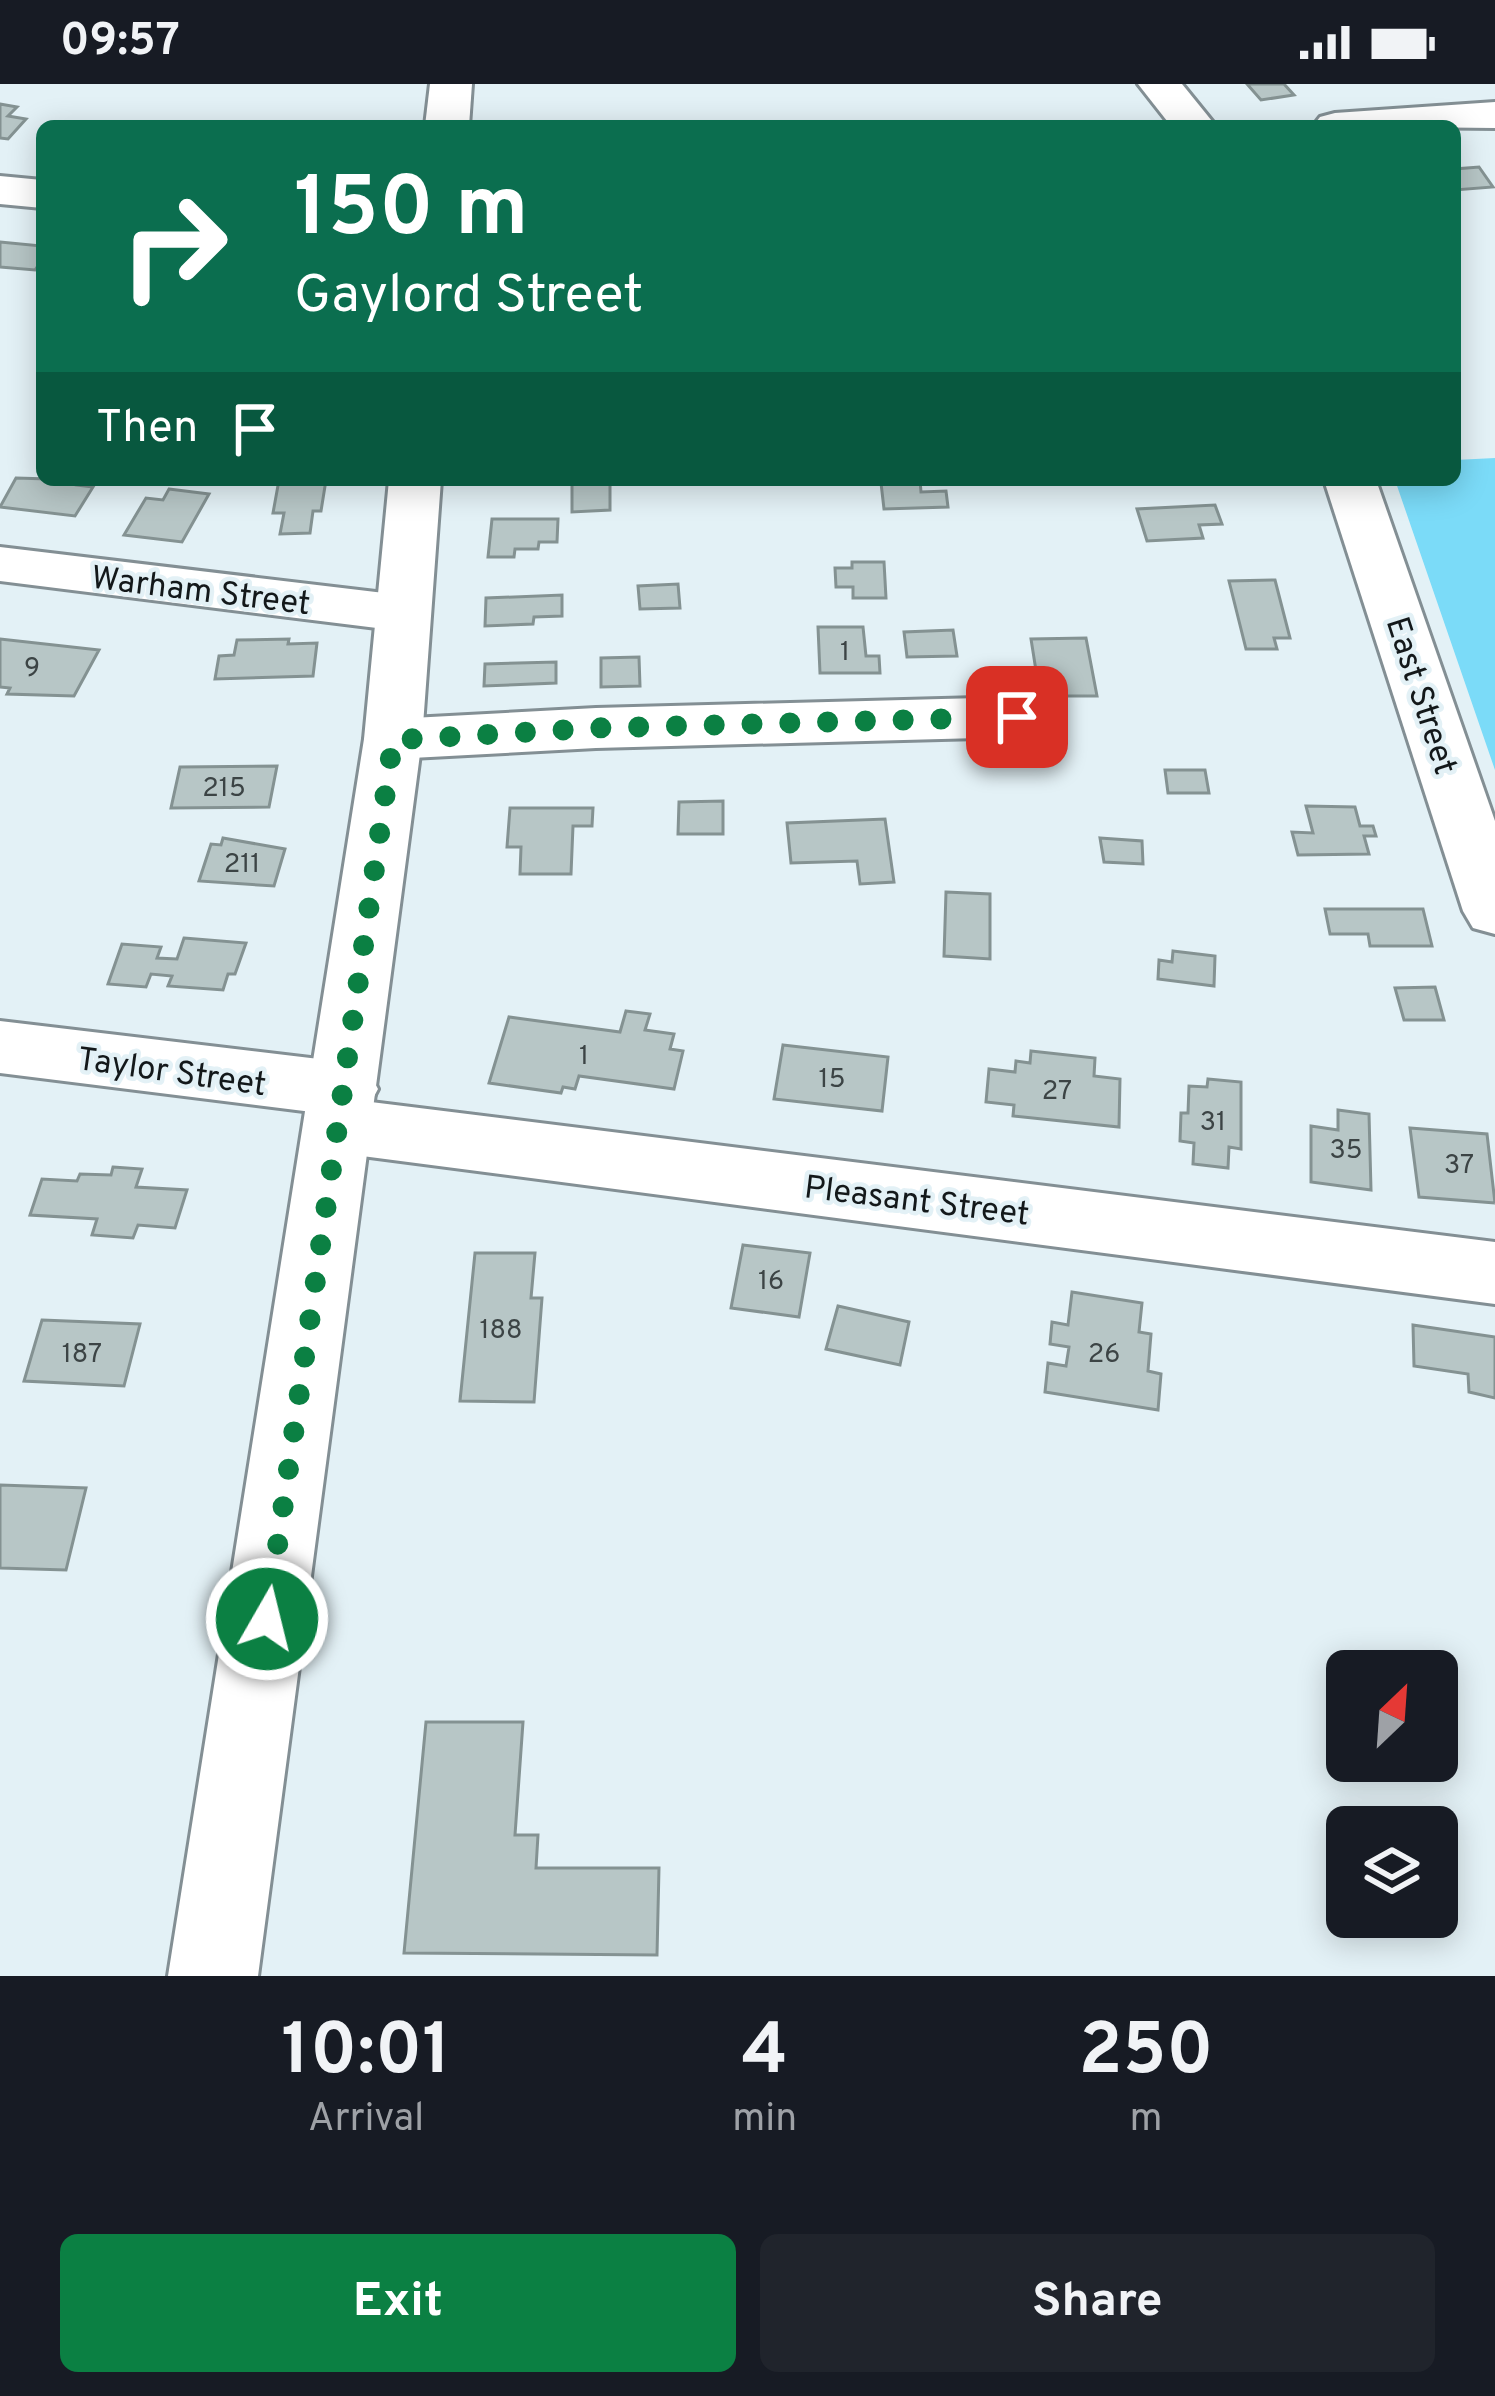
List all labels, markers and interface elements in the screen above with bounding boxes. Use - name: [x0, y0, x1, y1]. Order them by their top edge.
- text: 09:57: [60, 14, 180, 71]
- text: 150 m: [294, 159, 529, 265]
- icon: right: [96, 168, 252, 324]
- text: Gaylord Street: [294, 263, 643, 332]
- icon: arrive: [222, 396, 288, 462]
- text: Then: [96, 401, 198, 458]
- street label: Warham Street: [89, 559, 312, 627]
- street label: East Street: [1374, 612, 1464, 780]
- house number: 1: [840, 636, 850, 670]
- house number: 9: [24, 652, 40, 686]
- pin: [966, 666, 1068, 768]
- icon: arrive: [984, 684, 1050, 750]
- house number: 215: [202, 772, 246, 806]
- house number: 211: [224, 848, 260, 882]
- street label: Taylor Street: [74, 1040, 269, 1108]
- house number: 1: [579, 1040, 589, 1074]
- house number: 15: [819, 1063, 845, 1097]
- house number: 27: [1042, 1075, 1072, 1109]
- house number: 31: [1200, 1106, 1226, 1140]
- house number: 35: [1329, 1134, 1363, 1168]
- house number: 37: [1444, 1149, 1474, 1183]
- street label: Pleasant Street: [802, 1168, 1031, 1238]
- house number: 16: [758, 1265, 784, 1299]
- house number: 188: [479, 1314, 523, 1348]
- house number: 187: [62, 1338, 102, 1372]
- house number: 26: [1088, 1338, 1120, 1372]
- position arrow: [204, 1556, 330, 1682]
- north arrow: [1326, 1650, 1458, 1782]
- map controls: [1326, 1650, 1458, 1938]
- button: layers: [1326, 1806, 1458, 1938]
- text: 10:01: [281, 2008, 451, 2100]
- text: 4: [742, 2008, 788, 2100]
- text: 250: [1078, 2008, 1214, 2100]
- text: Arrival: [308, 2096, 424, 2145]
- text: min: [732, 2096, 797, 2145]
- text: m: [1130, 2096, 1163, 2145]
- button: Exit: [60, 2234, 736, 2372]
- button: Share: [760, 2234, 1435, 2372]

